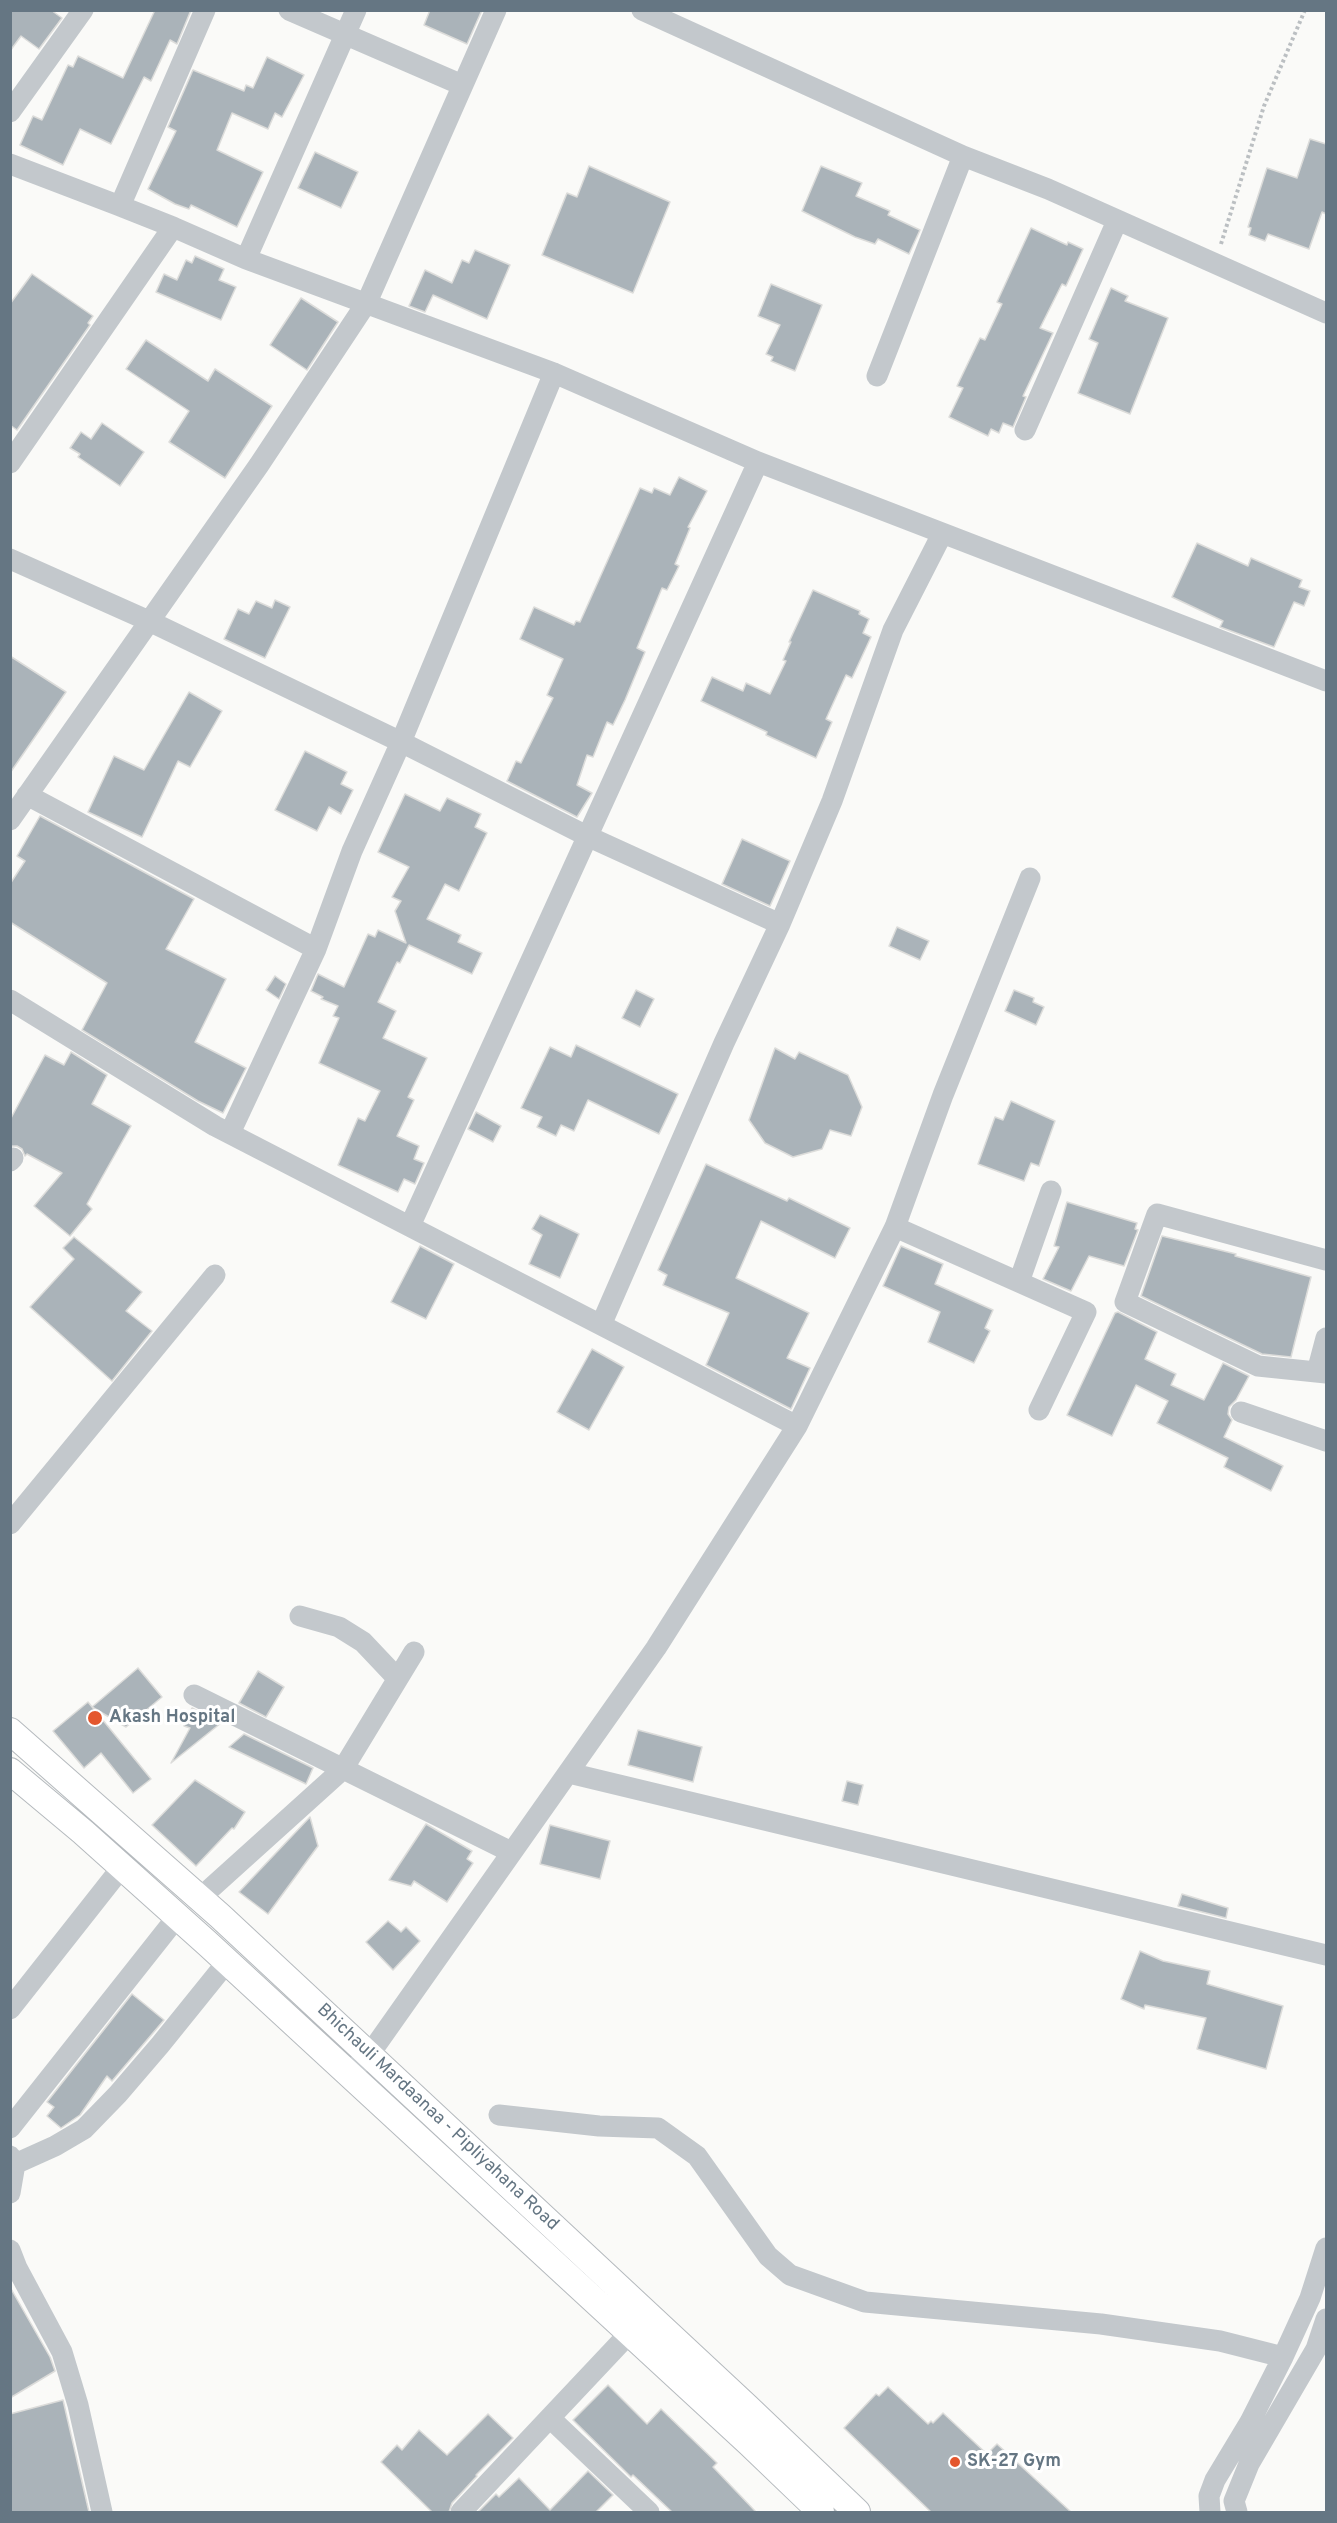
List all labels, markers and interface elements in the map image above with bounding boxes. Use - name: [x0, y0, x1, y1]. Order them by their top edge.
- place label: Akash Hospital: [109, 1707, 235, 1729]
- marker: Akash Hospital: [86, 1709, 104, 1727]
- street label: Bhichauli Mardaanaa - Pipliyahana Road: [312, 2000, 562, 2236]
- place label: SK-27 Gym: [967, 2451, 1061, 2473]
- marker: SK-27 Gym: [948, 2455, 962, 2469]

